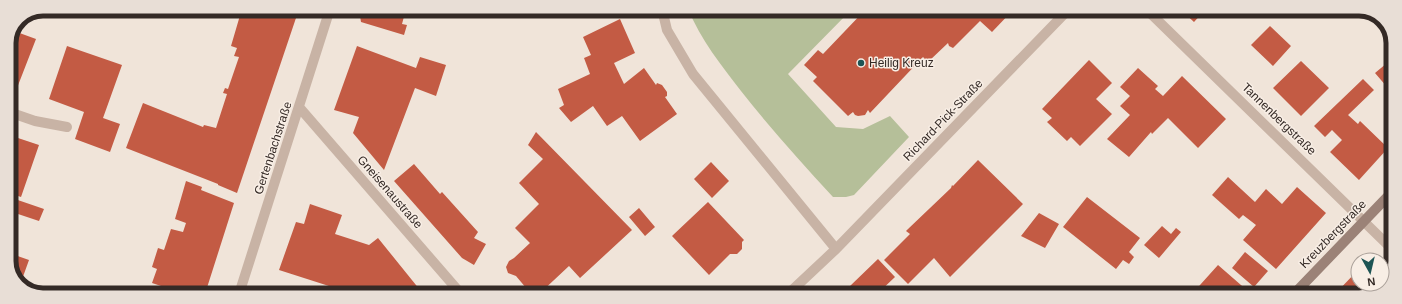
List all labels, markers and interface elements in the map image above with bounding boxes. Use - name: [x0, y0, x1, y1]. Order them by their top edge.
- place label: Heilig Kreuz: [869, 56, 934, 70]
- marker: Heilig Kreuz: [856, 58, 866, 68]
- street label: Richard-Pick-Straße: [900, 76, 986, 164]
- street label: Tannenbergstraße: [1239, 80, 1319, 158]
- street label: Gertenbachstraße: [251, 100, 295, 196]
- street label: Gneisenaustraße: [355, 153, 426, 232]
- street label: Kreuzbergstraße: [1297, 197, 1369, 271]
- north arrow: [1350, 252, 1390, 292]
- text: N: [1367, 275, 1376, 288]

